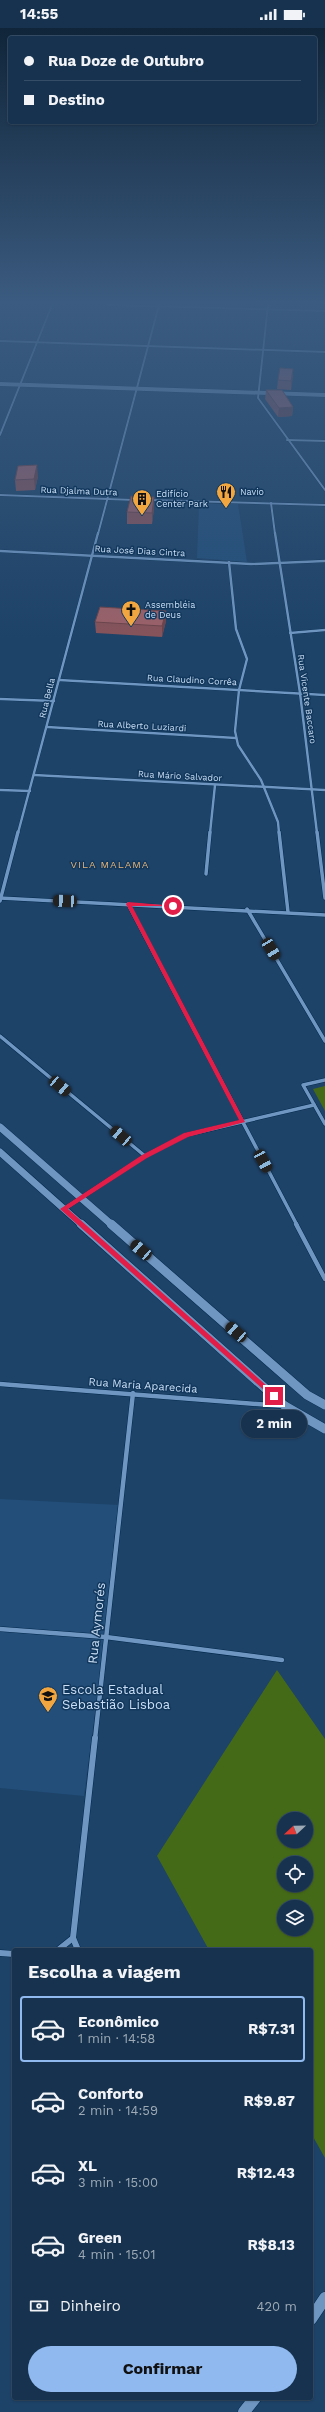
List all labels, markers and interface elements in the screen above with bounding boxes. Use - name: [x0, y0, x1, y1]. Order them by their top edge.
- text: 14:55: [20, 5, 58, 23]
- text: Rua Doze de Outubro: [48, 52, 204, 70]
- text: Destino: [48, 91, 105, 109]
- restaurant icon: Navio: [215, 481, 237, 509]
- street label: Rua Djalma Dutra: [40, 485, 118, 497]
- place label: Navio: [240, 487, 264, 497]
- building icon: Edifício Center Park: [131, 488, 153, 516]
- place label: Edifício Center Park: [156, 489, 208, 509]
- street label: Rua José Dias Cintra: [94, 544, 186, 558]
- church icon: Assembléia de Deus: [120, 599, 142, 627]
- place label: Assembléia de Deus: [145, 600, 195, 620]
- street label: Rua Vicente Baccaro: [296, 654, 318, 744]
- street label: Rua Claudino Corrêa: [147, 673, 237, 687]
- street label: Rua Bella: [37, 677, 57, 719]
- street label: Rua Alberto Luziardi: [97, 719, 187, 733]
- street label: Rua Mário Salvador: [138, 769, 223, 783]
- district label: VILA MALAMA: [71, 859, 149, 870]
- car: [53, 894, 77, 908]
- route start: [164, 897, 182, 915]
- car: [260, 936, 282, 962]
- car: [47, 1074, 73, 1098]
- car: [108, 1124, 134, 1148]
- car: [252, 1148, 274, 1174]
- car: [128, 1238, 154, 1262]
- car: [223, 1320, 249, 1344]
- street label: Rua Maria Aparecida: [88, 1375, 198, 1396]
- route end: [265, 1387, 283, 1405]
- callout: 2 min: [241, 1410, 307, 1438]
- text: 2 min: [256, 1416, 292, 1431]
- street label: Rua Aymorés: [85, 1581, 108, 1665]
- place label: Escola Estadual Sebastião Lisboa: [62, 1682, 171, 1712]
- school or university icon: Escola Estadual Sebastião Lisboa: [37, 1685, 59, 1713]
- north arrow: [277, 1812, 313, 1848]
- map controls: [277, 1812, 313, 1936]
- button: locate: [277, 1856, 313, 1892]
- button: layers: [277, 1900, 313, 1936]
- text: Escolha a viagem: [28, 1961, 181, 1982]
- icon: car: [30, 2011, 66, 2047]
- text: Econômico: [78, 2013, 159, 2031]
- text: R$7.31: [248, 2020, 295, 2038]
- text: 1 min · 14:58: [78, 2031, 155, 2046]
- icon: car: [30, 2083, 66, 2119]
- text: Conforto: [78, 2085, 143, 2103]
- text: R$9.87: [244, 2092, 295, 2110]
- text: 2 min · 14:59: [78, 2103, 158, 2118]
- icon: car: [30, 2155, 66, 2191]
- text: XL: [78, 2157, 97, 2175]
- text: R$12.43: [237, 2164, 295, 2182]
- text: 3 min · 15:00: [78, 2175, 158, 2190]
- icon: car: [30, 2227, 66, 2263]
- text: Green: [78, 2229, 122, 2247]
- text: R$8.13: [247, 2236, 295, 2254]
- text: 4 min · 15:01: [78, 2247, 155, 2262]
- icon: cash: [28, 2295, 50, 2317]
- text: Dinheiro: [60, 2297, 121, 2315]
- text: 420 m: [257, 2299, 297, 2314]
- button: Confirmar: [28, 2346, 297, 2392]

